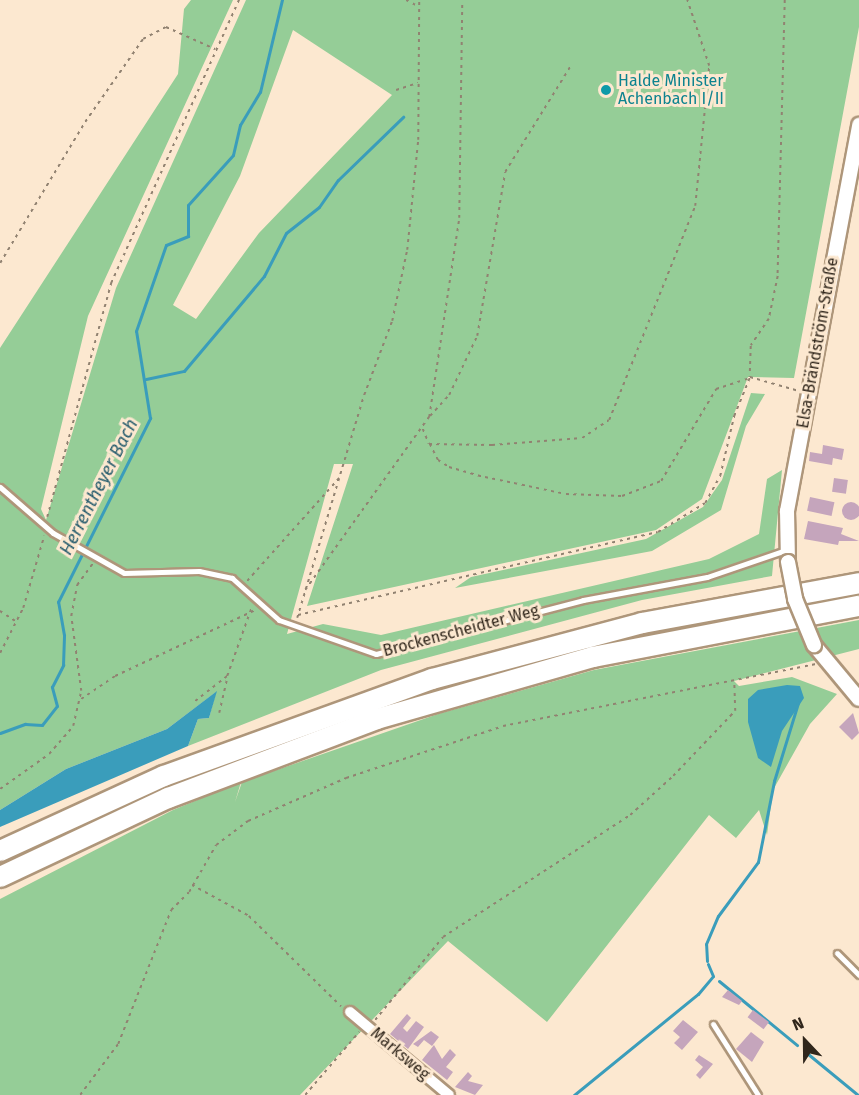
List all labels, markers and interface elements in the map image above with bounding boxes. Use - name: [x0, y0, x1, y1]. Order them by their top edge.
- place label: Halde Minister Achenbach I/II: [618, 71, 724, 109]
- marker: Halde Minister Achenbach I/II: [599, 83, 613, 97]
- street label: Elsa-Brändström-Straße: [794, 256, 842, 430]
- water label: Herrentheyer Bach: [55, 415, 143, 559]
- street label: Brockenscheidter Weg: [381, 601, 541, 661]
- north arrow: [775, 1011, 835, 1071]
- text: N: [790, 1013, 807, 1035]
- street label: Marksweg: [367, 1024, 433, 1084]

